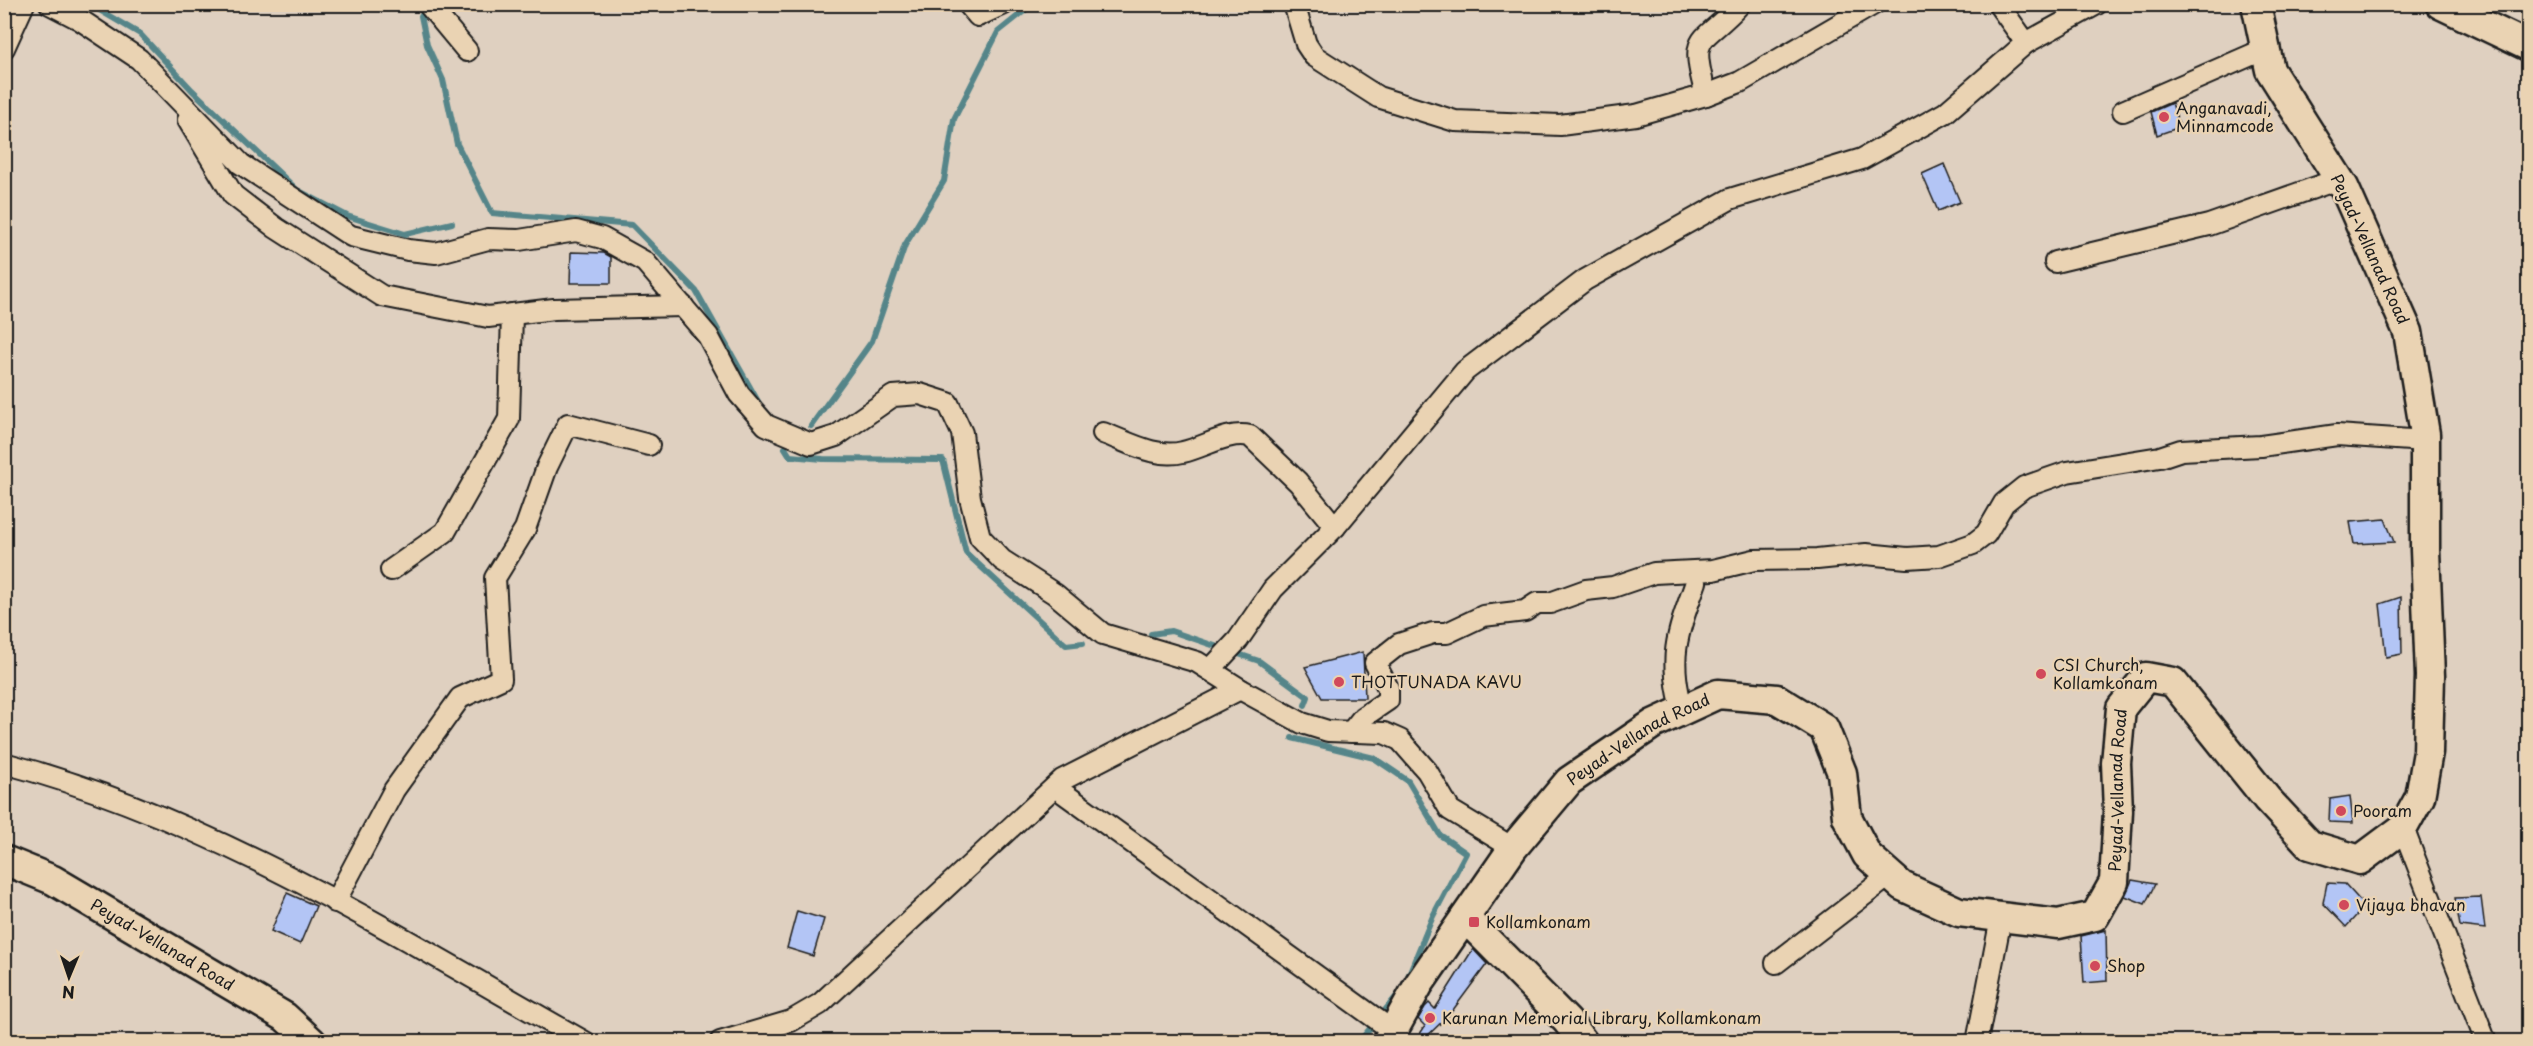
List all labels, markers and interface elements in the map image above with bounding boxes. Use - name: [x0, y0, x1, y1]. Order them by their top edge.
- place label: Anganavadi, Minnamcode: [2176, 95, 2274, 137]
- marker: Anganavadi, Minnamcode: [2157, 110, 2171, 124]
- street label: Peyad-Vellanad Road: [2325, 169, 2416, 328]
- place label: CSI Church, Kollamkonam: [2053, 652, 2158, 694]
- marker: CSI Church, Kollamkonam: [2034, 667, 2048, 681]
- place label: THOTTUNADA KAVU: [1351, 669, 1522, 693]
- marker: THOTTUNADA KAVU: [1332, 675, 1346, 689]
- street label: Peyad-Vellanad Road: [1561, 686, 1713, 791]
- street label: Peyad-Vellanad Road: [2102, 707, 2132, 873]
- place label: Pooram: [2353, 798, 2412, 822]
- marker: Pooram: [2334, 804, 2348, 818]
- street label: Peyad-Vellanad Road: [86, 892, 240, 996]
- place label: Vijaya bhavan: [2356, 892, 2466, 916]
- marker: Vijaya bhavan: [2337, 898, 2351, 912]
- place label: Kollamkonam: [1486, 909, 1591, 933]
- marker: Kollamkonam: [1467, 915, 1481, 929]
- north arrow: [39, 947, 99, 1007]
- place label: Shop: [2107, 953, 2145, 977]
- marker: Shop: [2088, 959, 2102, 973]
- text: N: [62, 981, 75, 1005]
- place label: Karunan Memorial Library, Kollamkonam: [1442, 1005, 1761, 1029]
- marker: Karunan Memorial Library, Kollamkonam: [1423, 1011, 1437, 1025]

